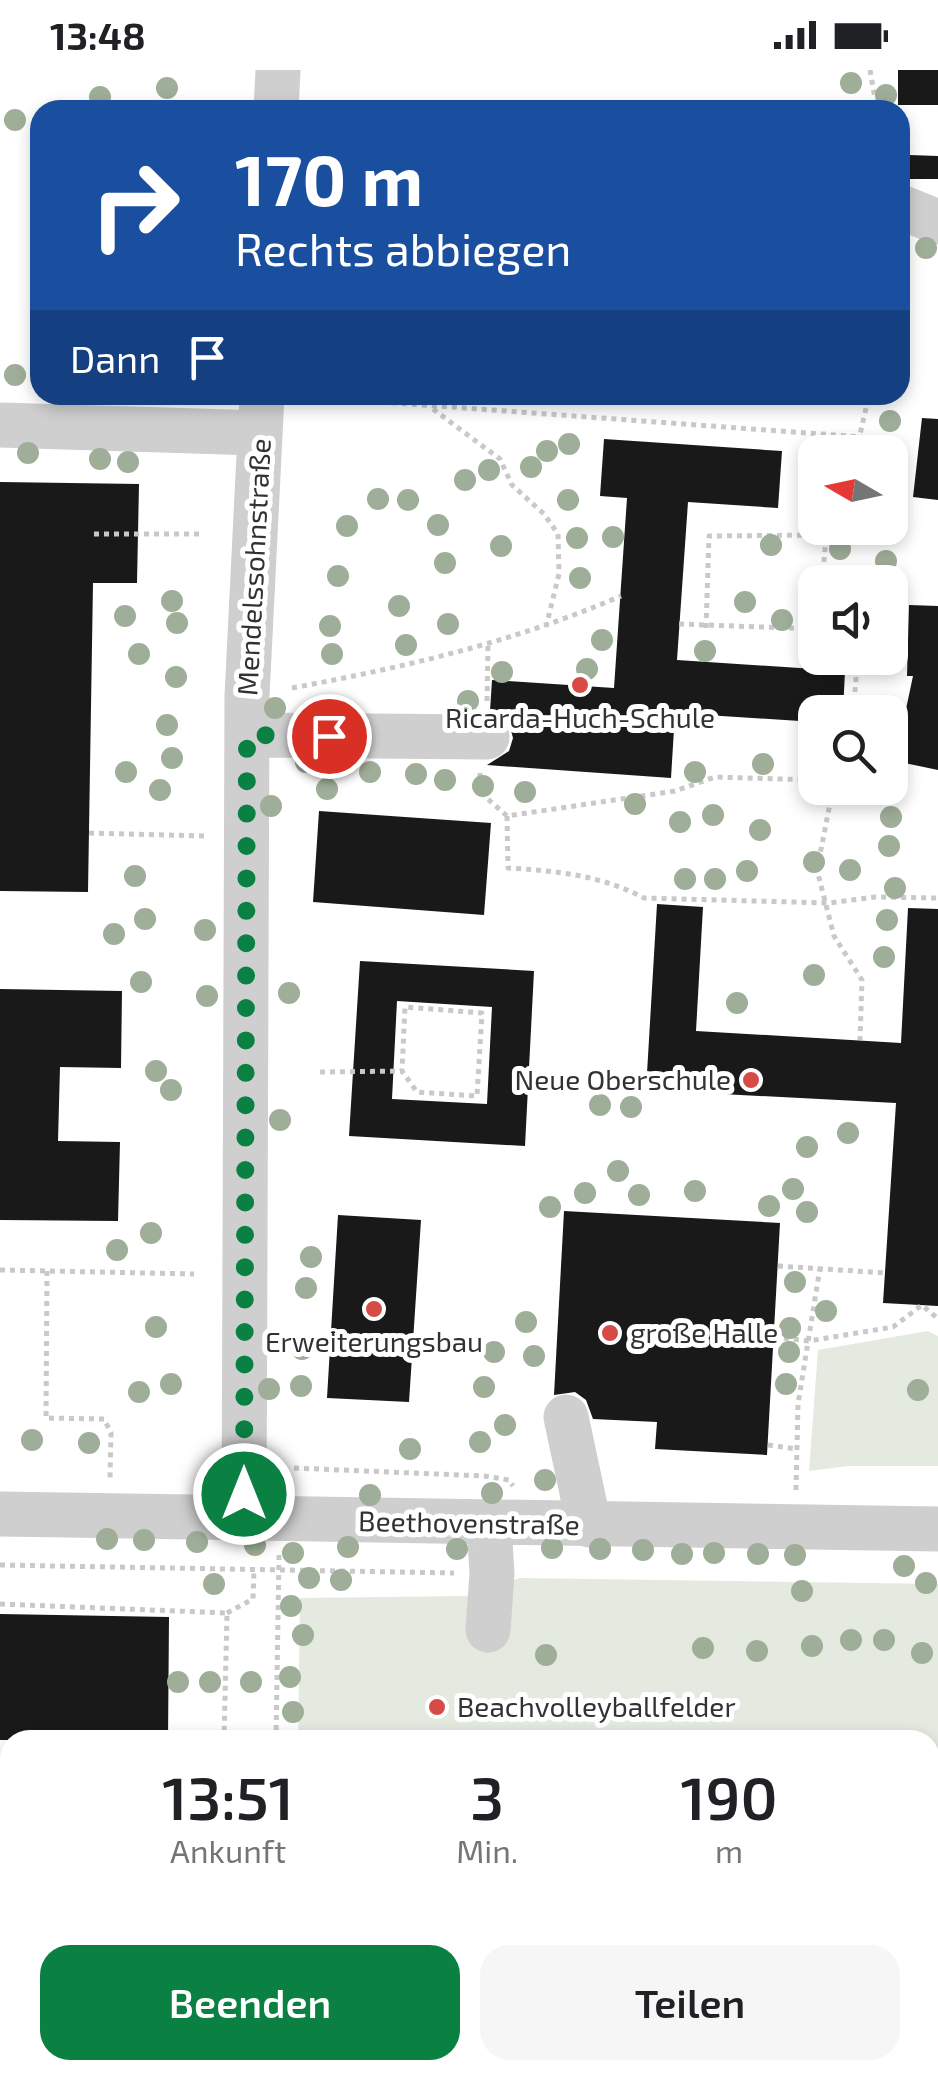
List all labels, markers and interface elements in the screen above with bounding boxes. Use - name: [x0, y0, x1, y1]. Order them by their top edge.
- text: 13:48: [50, 12, 146, 58]
- text: 170 m: [235, 136, 423, 220]
- icon: right: [70, 140, 200, 270]
- text: Rechts abbiegen: [235, 221, 572, 275]
- icon: arrive: [180, 330, 235, 385]
- text: Dann: [70, 335, 160, 381]
- north arrow: [798, 435, 908, 545]
- map controls: [798, 435, 908, 805]
- street label: Mendelssohnstraße: [229, 437, 277, 696]
- button: sound: [798, 565, 908, 675]
- marker: Ricarda-Huch-Schule: [569, 674, 591, 696]
- pin: [287, 694, 372, 779]
- button: search: [798, 695, 908, 805]
- place label: Ricarda-Huch-Schule: [445, 700, 715, 734]
- icon: arrive: [302, 709, 357, 764]
- place label: Neue Oberschule: [515, 1062, 731, 1096]
- marker: Neue Oberschule: [740, 1069, 762, 1091]
- marker: Erweiterungsbau: [363, 1298, 385, 1320]
- place label: große Halle: [630, 1315, 778, 1349]
- marker: große Halle: [599, 1322, 621, 1344]
- place label: Erweiterungsbau: [265, 1324, 483, 1358]
- position arrow: [192, 1442, 296, 1546]
- street label: Beethovenstraße: [358, 1503, 580, 1541]
- place label: Beachvolleyballfelder: [457, 1689, 736, 1723]
- marker: Beachvolleyballfelder: [426, 1696, 448, 1718]
- text: 13:51: [162, 1760, 294, 1832]
- text: 3: [470, 1760, 504, 1832]
- text: 190: [680, 1760, 778, 1832]
- text: Ankunft: [170, 1831, 286, 1869]
- text: Min.: [456, 1831, 518, 1869]
- text: m: [715, 1831, 743, 1869]
- button: Beenden: [40, 1945, 460, 2060]
- button: Teilen: [480, 1945, 900, 2060]

